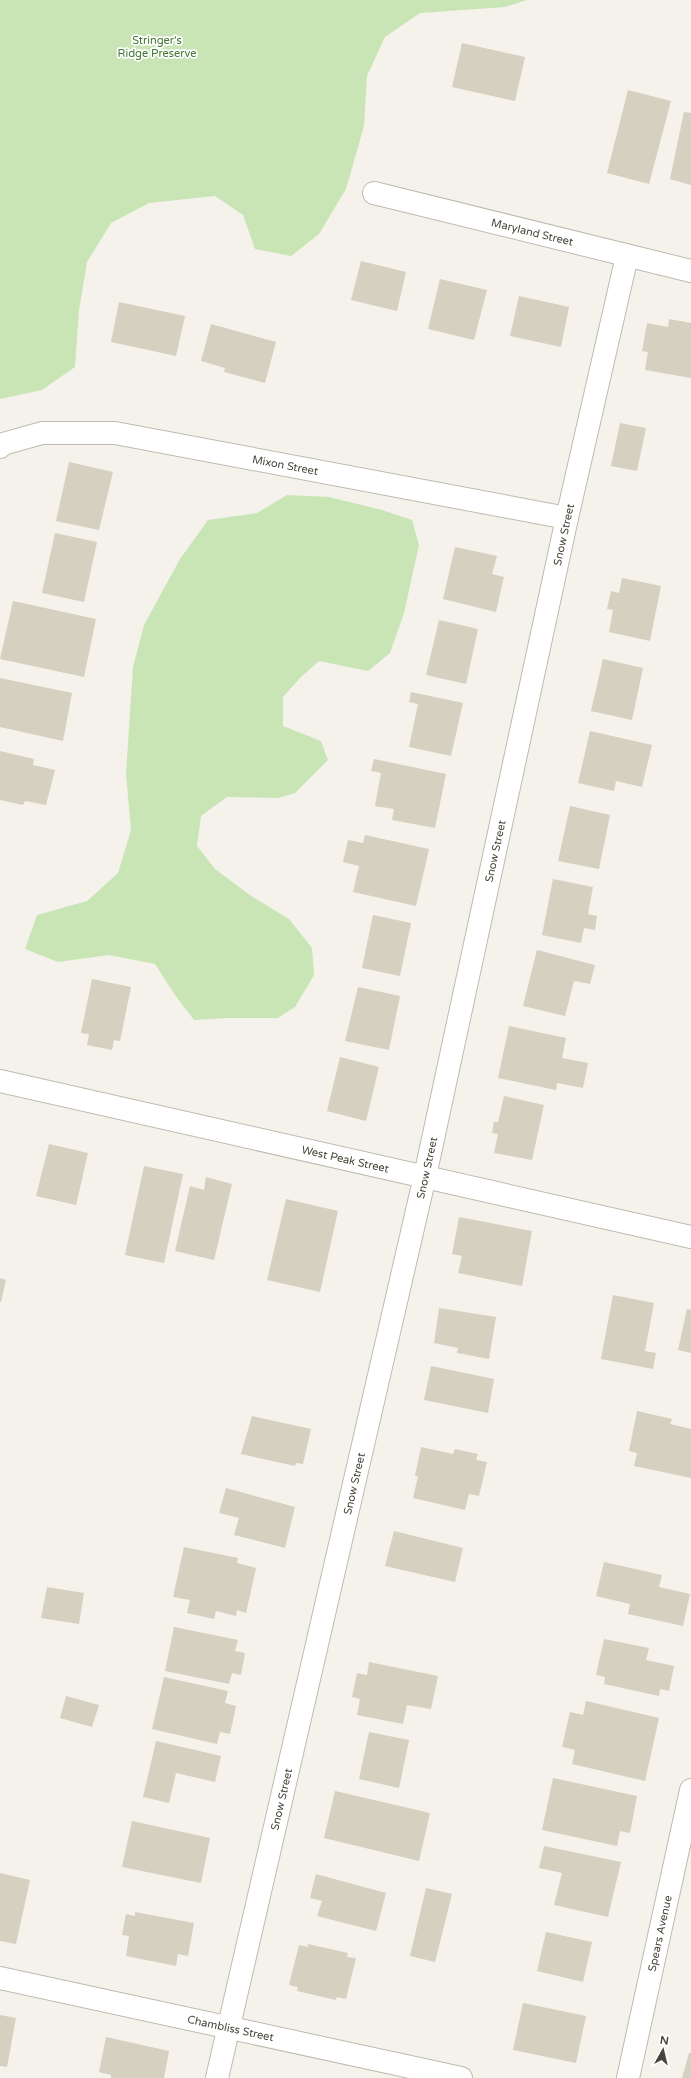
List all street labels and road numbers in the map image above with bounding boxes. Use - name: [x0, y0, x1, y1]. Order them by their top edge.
- street label: Maryland Street: [490, 216, 575, 248]
- street label: Mixon Street: [251, 452, 319, 478]
- street label: Snow Street: [550, 502, 577, 567]
- street label: Snow Street: [482, 819, 508, 883]
- street label: Snow Street: [413, 1136, 440, 1200]
- street label: West Peak Street: [300, 1143, 390, 1175]
- street label: Snow Street: [341, 1451, 367, 1516]
- street label: Snow Street: [268, 1767, 295, 1832]
- street label: Spears Avenue: [645, 1894, 674, 1973]
- street label: Chambliss Street: [186, 2012, 275, 2044]

